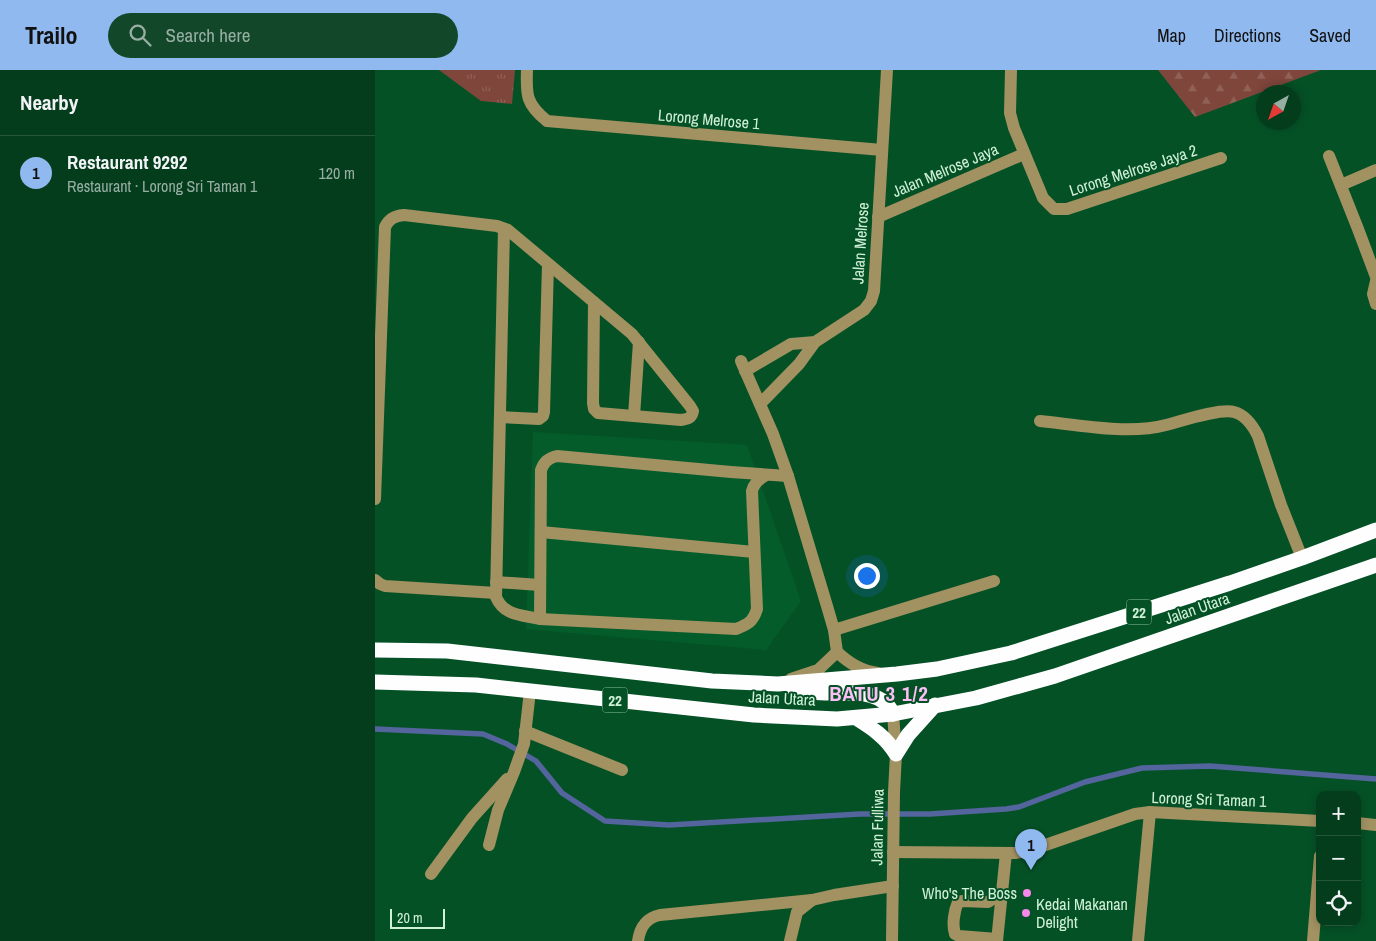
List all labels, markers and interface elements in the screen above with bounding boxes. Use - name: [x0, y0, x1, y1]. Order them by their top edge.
- search box: [108, 13, 458, 58]
- text: Trailo: [25, 19, 78, 51]
- icon: search: [126, 21, 154, 49]
- text: Search here: [166, 22, 250, 48]
- text: Map: [1157, 23, 1186, 48]
- text: Directions: [1214, 23, 1281, 48]
- text: Saved: [1309, 23, 1351, 48]
- north arrow: [1256, 85, 1301, 130]
- text: Nearby: [20, 88, 78, 117]
- street label: Lorong Melrose 1: [657, 104, 762, 134]
- street label: Jalan Melrose Jaya: [889, 138, 1002, 202]
- street label: Lorong Melrose Jaya 2: [1066, 139, 1200, 201]
- text: Restaurant 9292: [67, 149, 187, 175]
- text: 1: [32, 162, 40, 184]
- text: 120 m: [319, 162, 355, 184]
- text: Restaurant · Lorong Sri Taman 1: [67, 175, 257, 197]
- street label: Jalan Melrose: [846, 201, 874, 285]
- your location: [854, 563, 880, 589]
- street label: Jalan Utara: [1162, 586, 1233, 629]
- road number: 22: [1127, 600, 1151, 624]
- district label: BATU 3 1/2: [829, 679, 929, 708]
- street label: Jalan Utara: [748, 685, 817, 711]
- road number: 22: [603, 688, 627, 712]
- street label: Lorong Sri Taman 1: [1151, 786, 1268, 812]
- street label: Jalan Fulliwa: [865, 788, 889, 865]
- map controls: [1316, 791, 1361, 926]
- button: +: [1316, 791, 1361, 836]
- pin: 1: [1015, 829, 1047, 870]
- button: −: [1316, 836, 1361, 881]
- button: locate: [1316, 881, 1361, 926]
- place label: Who's The Boss: [922, 882, 1017, 904]
- marker: Who's The Boss: [1021, 887, 1033, 899]
- place label: Kedai Makanan Delight: [1036, 893, 1128, 933]
- scale bar: [390, 906, 445, 929]
- marker: Kedai Makanan Delight: [1020, 907, 1032, 919]
- text: 20 m: [397, 909, 423, 927]

